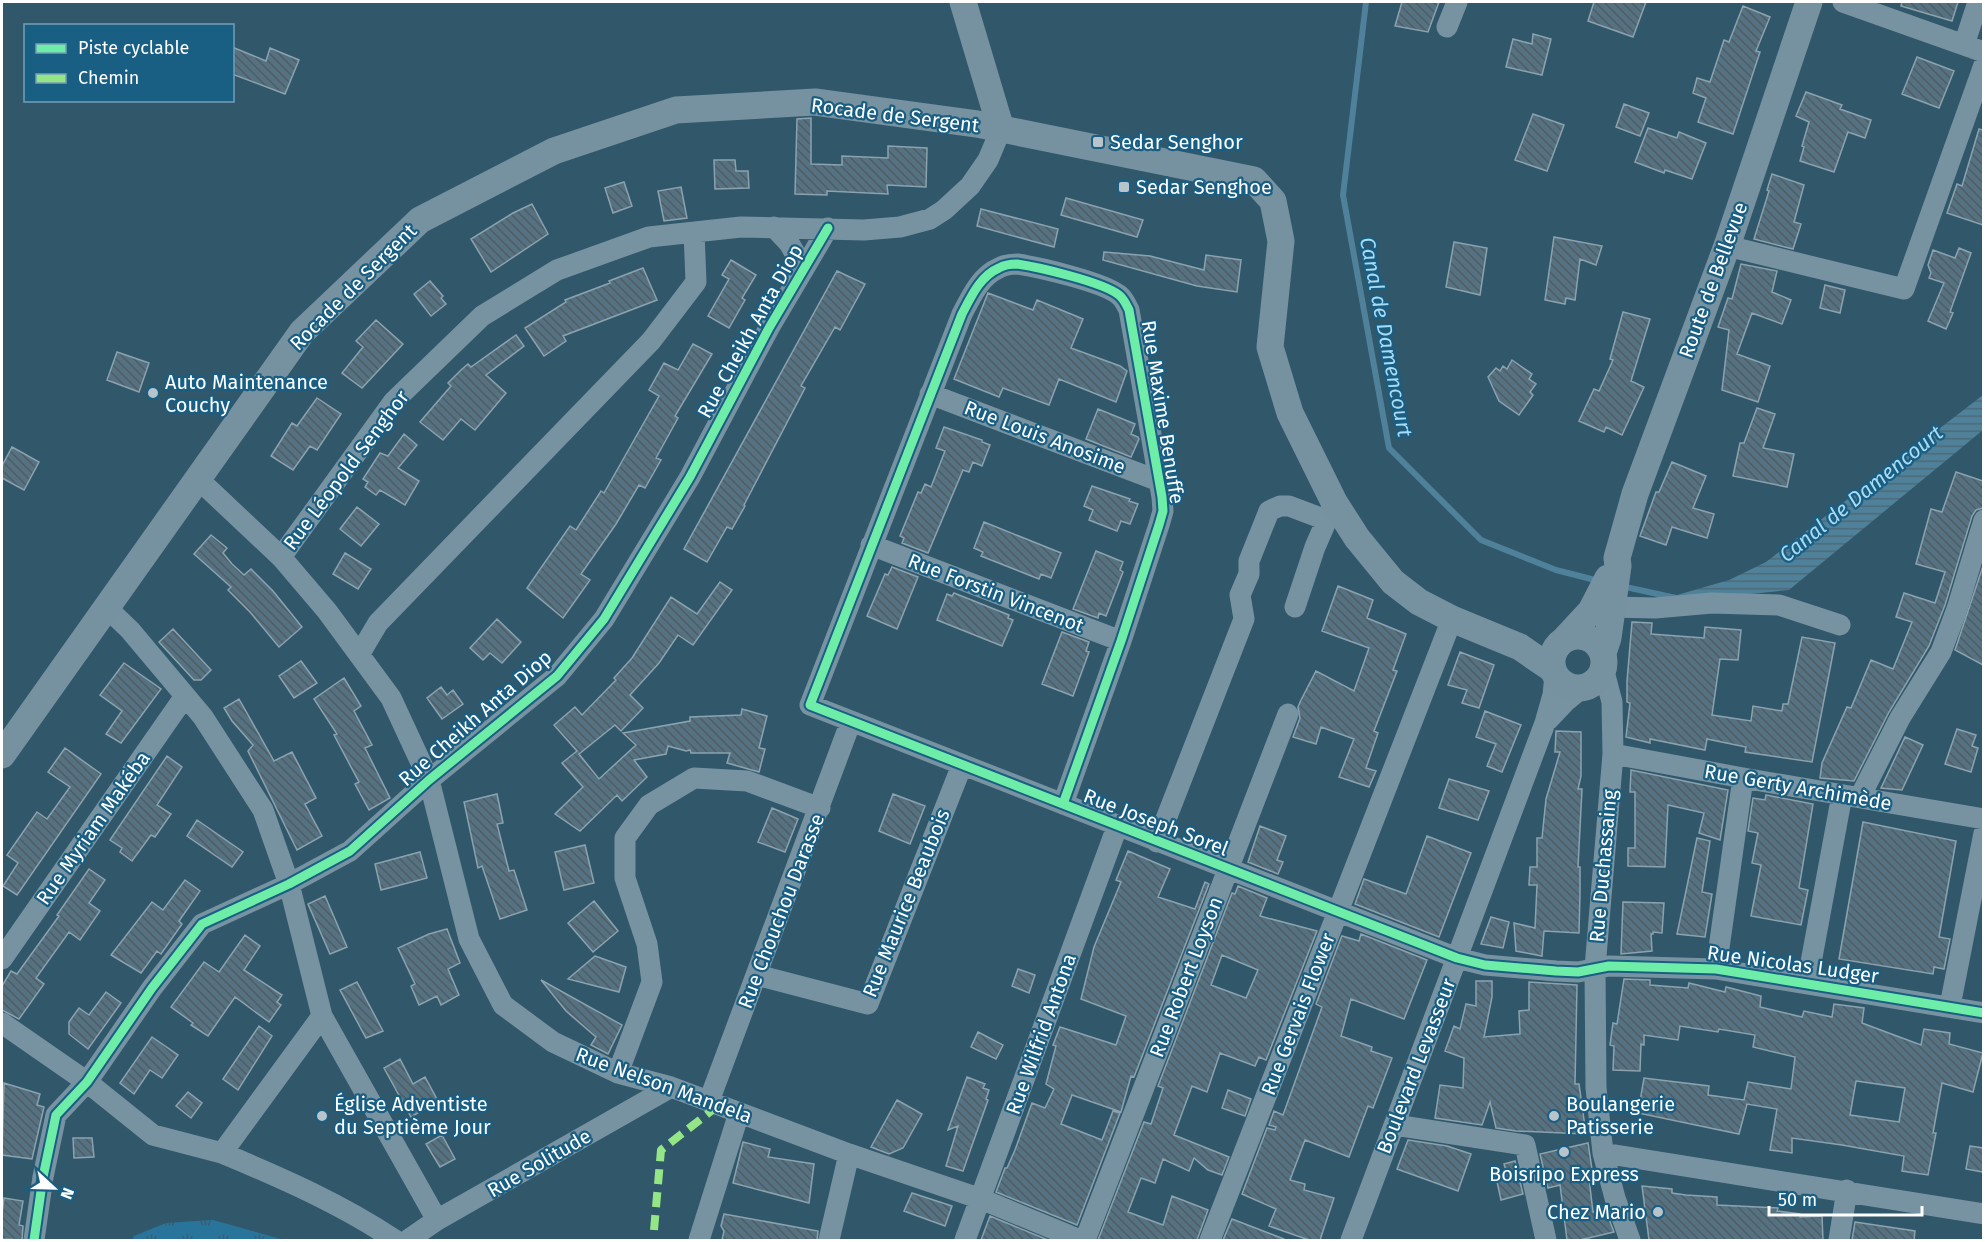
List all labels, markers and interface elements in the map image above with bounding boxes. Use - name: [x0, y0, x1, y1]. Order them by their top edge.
- legend: [24, 24, 234, 102]
- text: Piste cyclable: [78, 37, 189, 59]
- text: Chemin: [78, 67, 139, 89]
- street label: Rocade de Sergent: [810, 93, 981, 137]
- place label: Sedar Senghor: [1110, 130, 1243, 154]
- marker: Sedar Senghor: [1091, 135, 1105, 149]
- place label: Sedar Senghoe: [1136, 175, 1272, 199]
- marker: Sedar Senghoe: [1117, 180, 1131, 194]
- street label: Route de Bellevue: [1674, 199, 1752, 361]
- street label: Rocade de Sergent: [285, 218, 422, 355]
- water label: Canal de Damencourt: [1354, 235, 1418, 440]
- street label: Rue Cheikh Anta Diop: [692, 240, 808, 422]
- street label: Rue Maxime Benuffe: [1137, 318, 1189, 506]
- place label: Auto Maintenance Couchy: [165, 370, 328, 417]
- street label: Rue Léopold Senghor: [278, 385, 414, 555]
- marker: Auto Maintenance Couchy: [146, 386, 160, 400]
- street label: Rue Louis Anosime: [961, 395, 1129, 479]
- water label: Canal de Damencourt: [1774, 420, 1948, 568]
- street label: Rue Forstin Vincenot: [905, 548, 1088, 638]
- street label: Rue Cheikh Anta Diop: [394, 645, 556, 791]
- street label: Rue Myriam Makéba: [31, 747, 155, 909]
- street label: Rue Gerty Archimède: [1702, 759, 1894, 815]
- street label: Rue Joseph Sorel: [1080, 783, 1232, 861]
- street label: Rue Duchassaing: [1584, 788, 1622, 943]
- street label: Rue Maurice Beaubois: [857, 805, 955, 1001]
- street label: Rue Chouchou Darasse: [733, 810, 829, 1012]
- street label: Rue Robert Loyson: [1144, 893, 1228, 1061]
- street label: Rue Gervais Flower: [1256, 929, 1340, 1099]
- street label: Rue Nicolas Ludger: [1706, 940, 1881, 988]
- street label: Rue Wilfrid Antona: [1001, 950, 1081, 1118]
- street label: Boulevard Levasseur: [1371, 975, 1461, 1157]
- street label: Rue Nelson Mandela: [572, 1042, 756, 1128]
- place label: Église Adventiste du Septième Jour: [334, 1092, 491, 1139]
- place label: Boulangerie Patisserie: [1566, 1092, 1675, 1139]
- marker: Église Adventiste du Septième Jour: [315, 1109, 329, 1123]
- marker: Boulangerie Patisserie: [1547, 1109, 1561, 1123]
- street label: Rue Solitude: [483, 1124, 595, 1202]
- marker: Boisripo Express: [1557, 1145, 1571, 1159]
- north arrow: [24, 1158, 84, 1218]
- place label: Boisripo Express: [1489, 1162, 1639, 1186]
- scale bar: [1769, 1179, 1922, 1217]
- text: N: [57, 1185, 78, 1202]
- text: 50 m: [1778, 1189, 1817, 1211]
- place label: Chez Mario: [1547, 1200, 1646, 1224]
- marker: Chez Mario: [1651, 1205, 1665, 1219]

